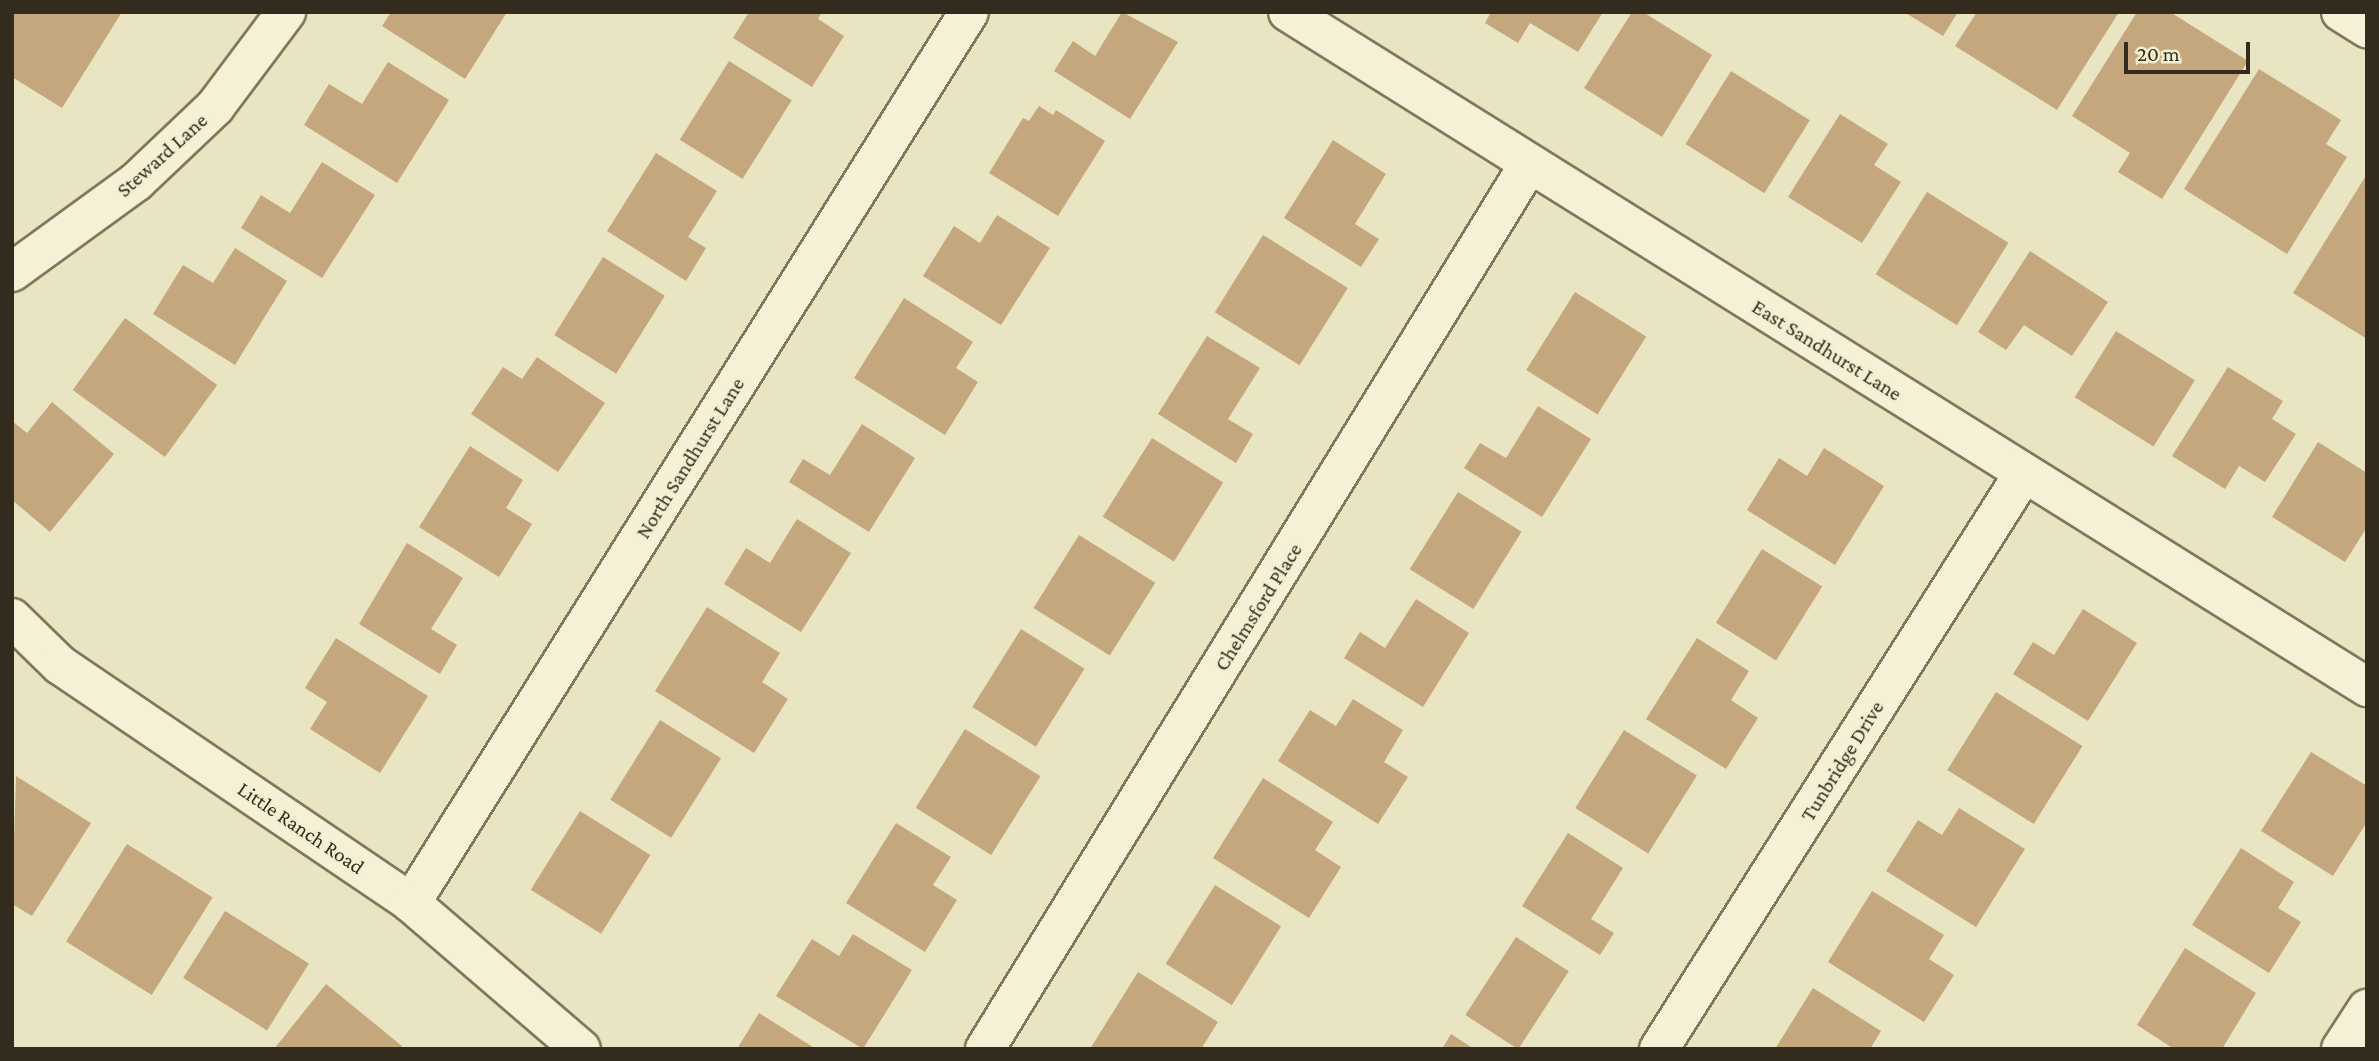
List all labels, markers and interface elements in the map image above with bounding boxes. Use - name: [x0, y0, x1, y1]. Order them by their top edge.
- scale bar: [2127, 28, 2253, 72]
- text: 20 m: [2137, 42, 2180, 66]
- street label: Steward Lane: [111, 108, 213, 202]
- street label: East Sandhurst Lane: [1748, 294, 1906, 406]
- street label: North Sandhurst Lane: [630, 373, 750, 543]
- street label: Chelmsford Place: [1209, 539, 1307, 675]
- street label: Tunbridge Drive: [1795, 696, 1889, 826]
- street label: Little Ranch Road: [233, 776, 369, 880]

